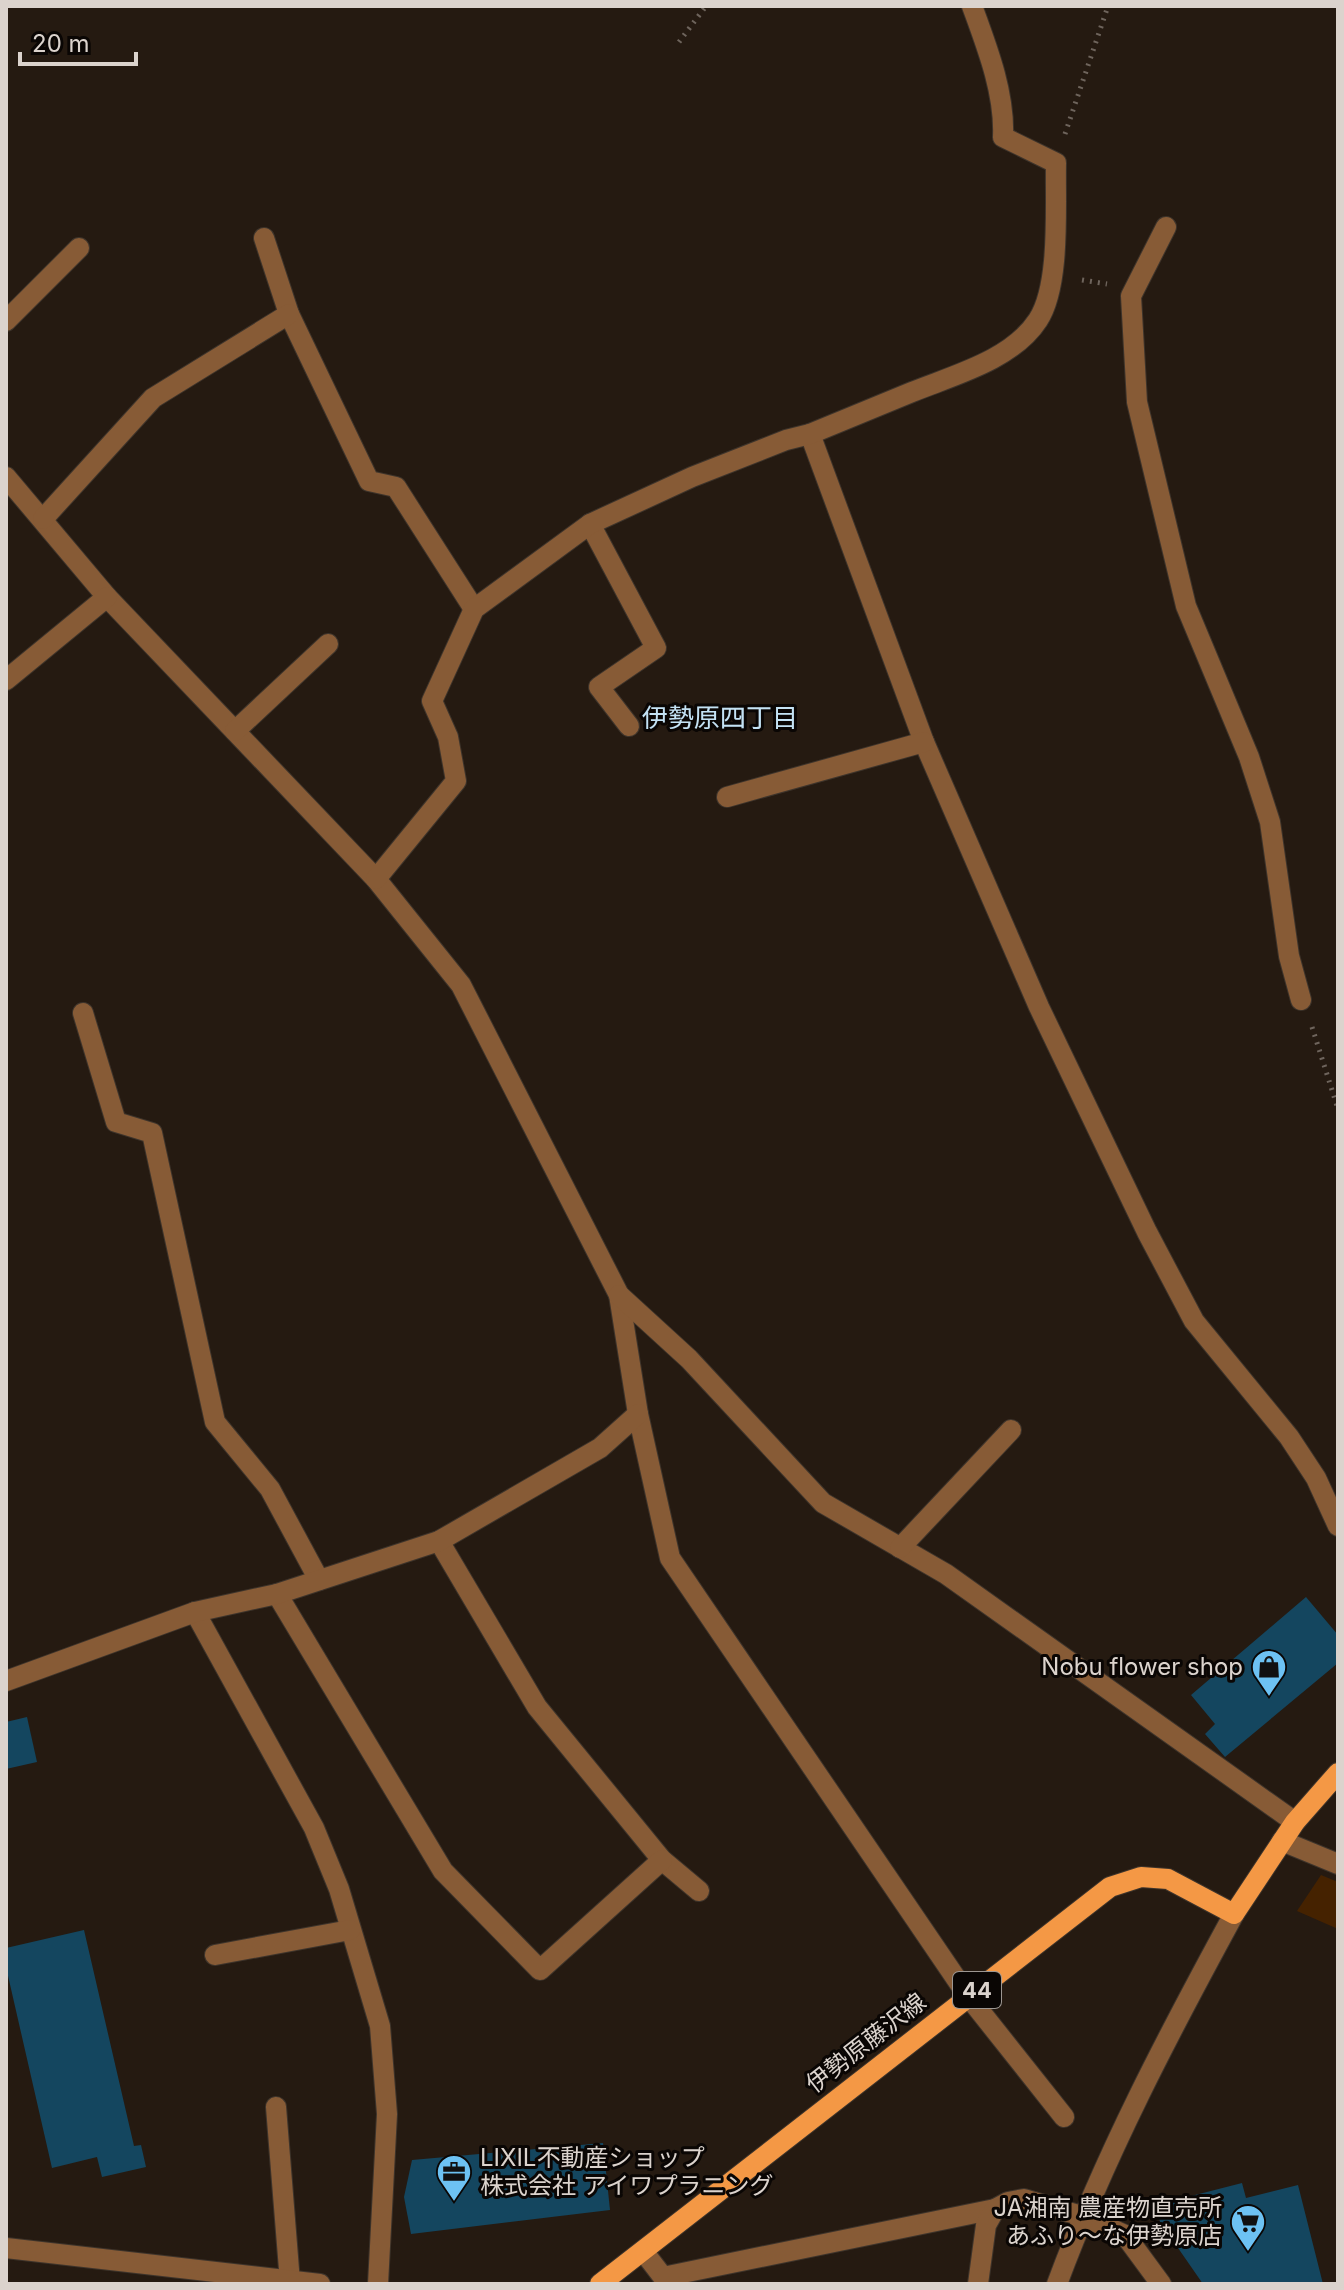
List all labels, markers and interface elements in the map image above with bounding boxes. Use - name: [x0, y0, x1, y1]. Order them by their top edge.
- scale bar: [20, 16, 136, 66]
- text: 20 m: [32, 29, 90, 58]
- district label: 伊勢原四丁目: [642, 702, 798, 733]
- shop icon: Nobu flower shop: [1250, 1648, 1288, 1698]
- place label: Nobu flower shop: [1041, 1652, 1243, 1681]
- road number: 44: [953, 1972, 1001, 2008]
- street label: 伊勢原藤沢線: [800, 1987, 931, 2098]
- place label: LIXIL不動産ショップ 株式会社 アイワプラニング: [480, 2143, 774, 2200]
- office icon: LIXIL不動産ショップ 株式会社 アイワプラニング: [435, 2153, 473, 2203]
- place label: JA湘南 農産物直売所 あふり～な伊勢原店: [993, 2193, 1222, 2250]
- supermarket icon: JA湘南 農産物直売所 あふり～な伊勢原店: [1229, 2203, 1267, 2253]

